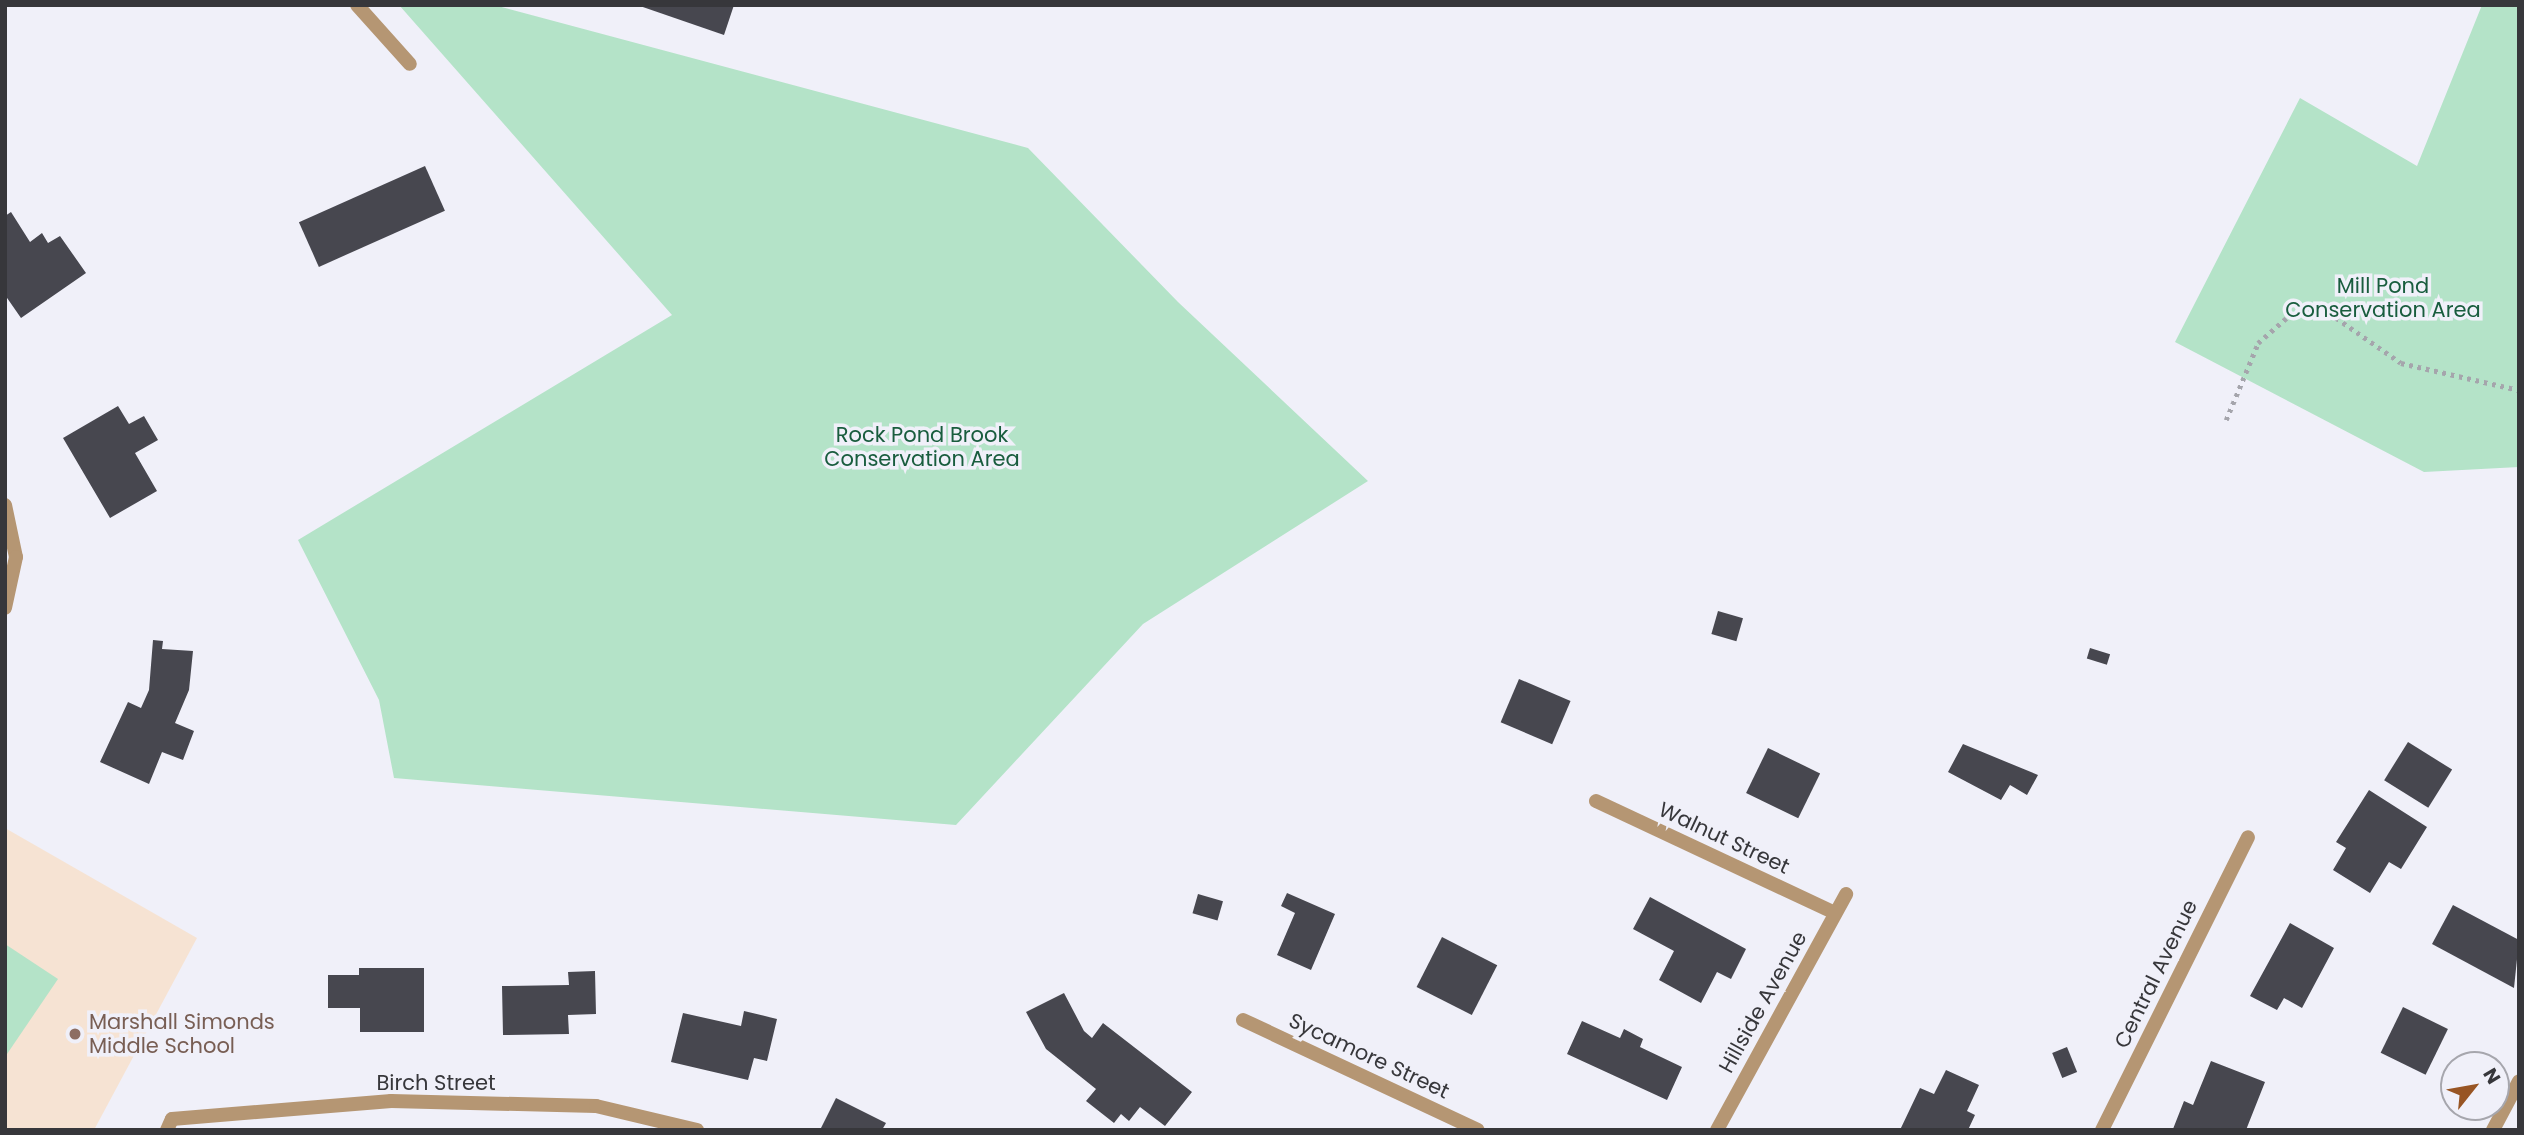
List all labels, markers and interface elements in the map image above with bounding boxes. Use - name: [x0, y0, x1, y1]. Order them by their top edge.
- park label: Mill Pond Conservation Area: [2285, 273, 2481, 323]
- park label: Rock Pond Brook Conservation Area: [824, 422, 1020, 472]
- street label: Walnut Street: [1655, 797, 1793, 879]
- street label: Central Avenue: [2109, 896, 2203, 1052]
- street label: Hillside Avenue: [1714, 927, 1812, 1077]
- street label: Sycamore Street: [1285, 1008, 1453, 1104]
- place label: Marshall Simonds Middle School: [89, 1009, 275, 1059]
- marker: Marshall Simonds Middle School: [67, 1026, 83, 1042]
- north arrow: [2440, 1051, 2510, 1121]
- text: N: [2476, 1063, 2507, 1089]
- street label: Birch Street: [376, 1070, 496, 1096]

